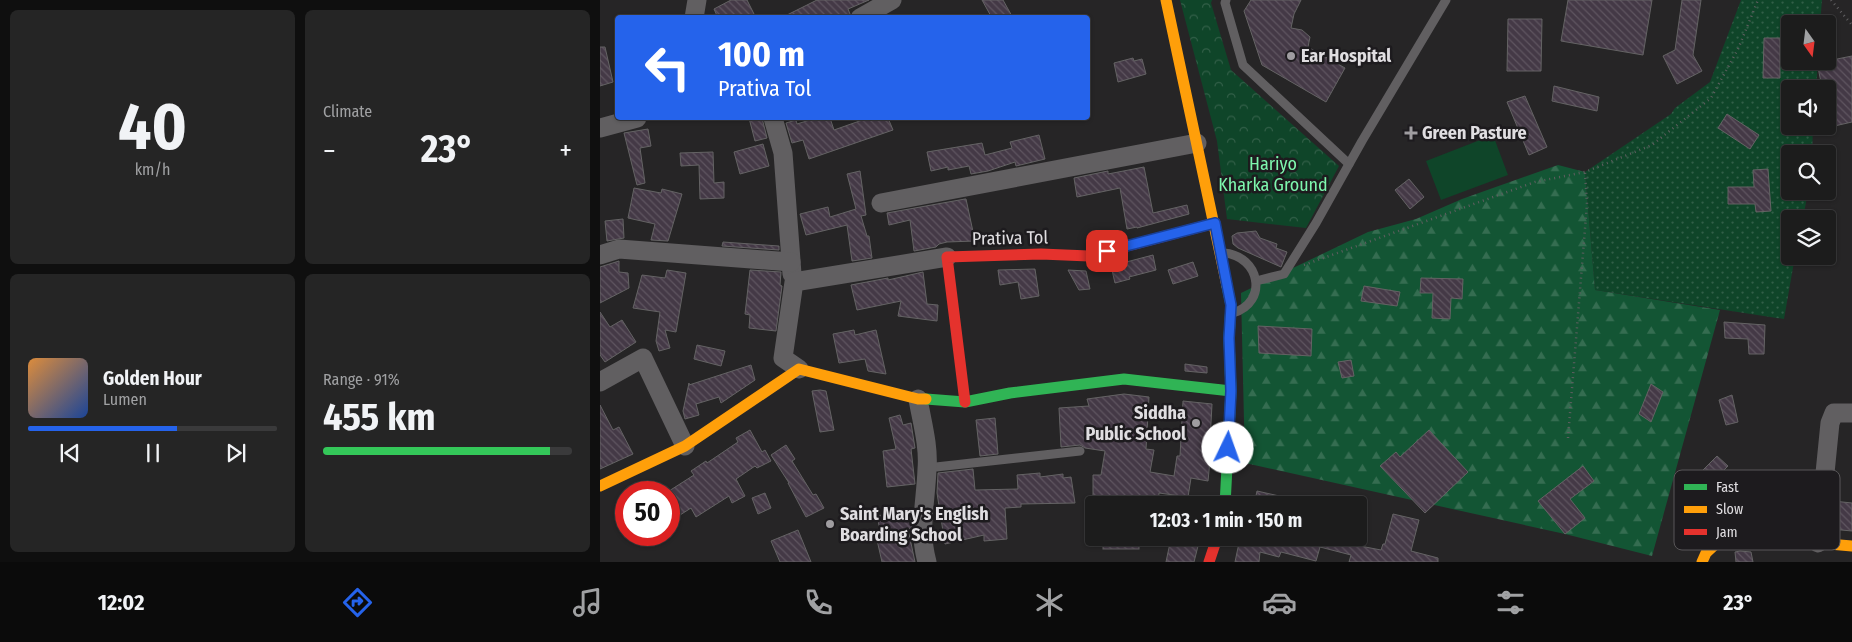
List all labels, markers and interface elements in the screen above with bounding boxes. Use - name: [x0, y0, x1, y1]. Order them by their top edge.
- north arrow: [1781, 15, 1836, 70]
- map controls: [1781, 15, 1836, 265]
- text: 100 m: [718, 33, 805, 75]
- icon: left: [635, 35, 700, 100]
- place label: Ear Hospital: [1301, 45, 1391, 67]
- marker: Ear Hospital: [1285, 50, 1297, 62]
- text: Prativa Tol: [718, 75, 811, 102]
- button: sound: [1781, 80, 1836, 135]
- text: 40: [118, 88, 187, 166]
- text: Climate: [323, 102, 372, 121]
- place label: Green Pasture: [1422, 122, 1527, 144]
- text: 23°: [421, 126, 474, 172]
- marker: Green Pasture: [1404, 126, 1418, 140]
- text: −: [323, 134, 336, 167]
- text: +: [559, 134, 572, 167]
- button: search: [1781, 145, 1836, 200]
- park label: Hariyo Kharka Ground: [1218, 153, 1328, 196]
- text: km/h: [135, 160, 170, 179]
- button: layers: [1781, 210, 1836, 265]
- street label: Prativa Tol: [972, 226, 1049, 250]
- pin: [1086, 230, 1128, 272]
- icon: arrive: [1093, 237, 1121, 265]
- text: Golden Hour: [103, 367, 202, 390]
- text: Range · 91%: [323, 370, 400, 389]
- text: Lumen: [103, 390, 147, 409]
- text: 455 km: [323, 394, 436, 440]
- place label: Siddha Public School: [1086, 402, 1186, 445]
- marker: Siddha Public School: [1190, 417, 1202, 429]
- position arrow: [1201, 421, 1253, 473]
- icon: previous: [56, 439, 84, 467]
- icon: pause: [139, 439, 167, 467]
- icon: next: [222, 439, 250, 467]
- legend: [1674, 470, 1840, 550]
- text: Fast: [1716, 479, 1739, 496]
- speed limit sign: 50: [615, 481, 680, 546]
- text: Slow: [1716, 501, 1743, 518]
- place label: Saint Mary's English Boarding School: [840, 503, 989, 546]
- text: 12:03 · 1 min · 150 m: [1150, 509, 1302, 532]
- marker: Saint Mary's English Boarding School: [824, 518, 836, 530]
- text: Jam: [1716, 524, 1737, 541]
- icon: directions: [340, 585, 375, 620]
- icon: music: [570, 585, 605, 620]
- icon: phone: [801, 585, 836, 620]
- icon: climate: [1032, 585, 1067, 620]
- icon: car: [1262, 585, 1297, 620]
- icon: filters: [1493, 585, 1528, 620]
- text: 12:02: [98, 589, 144, 616]
- text: 23°: [1723, 589, 1754, 616]

